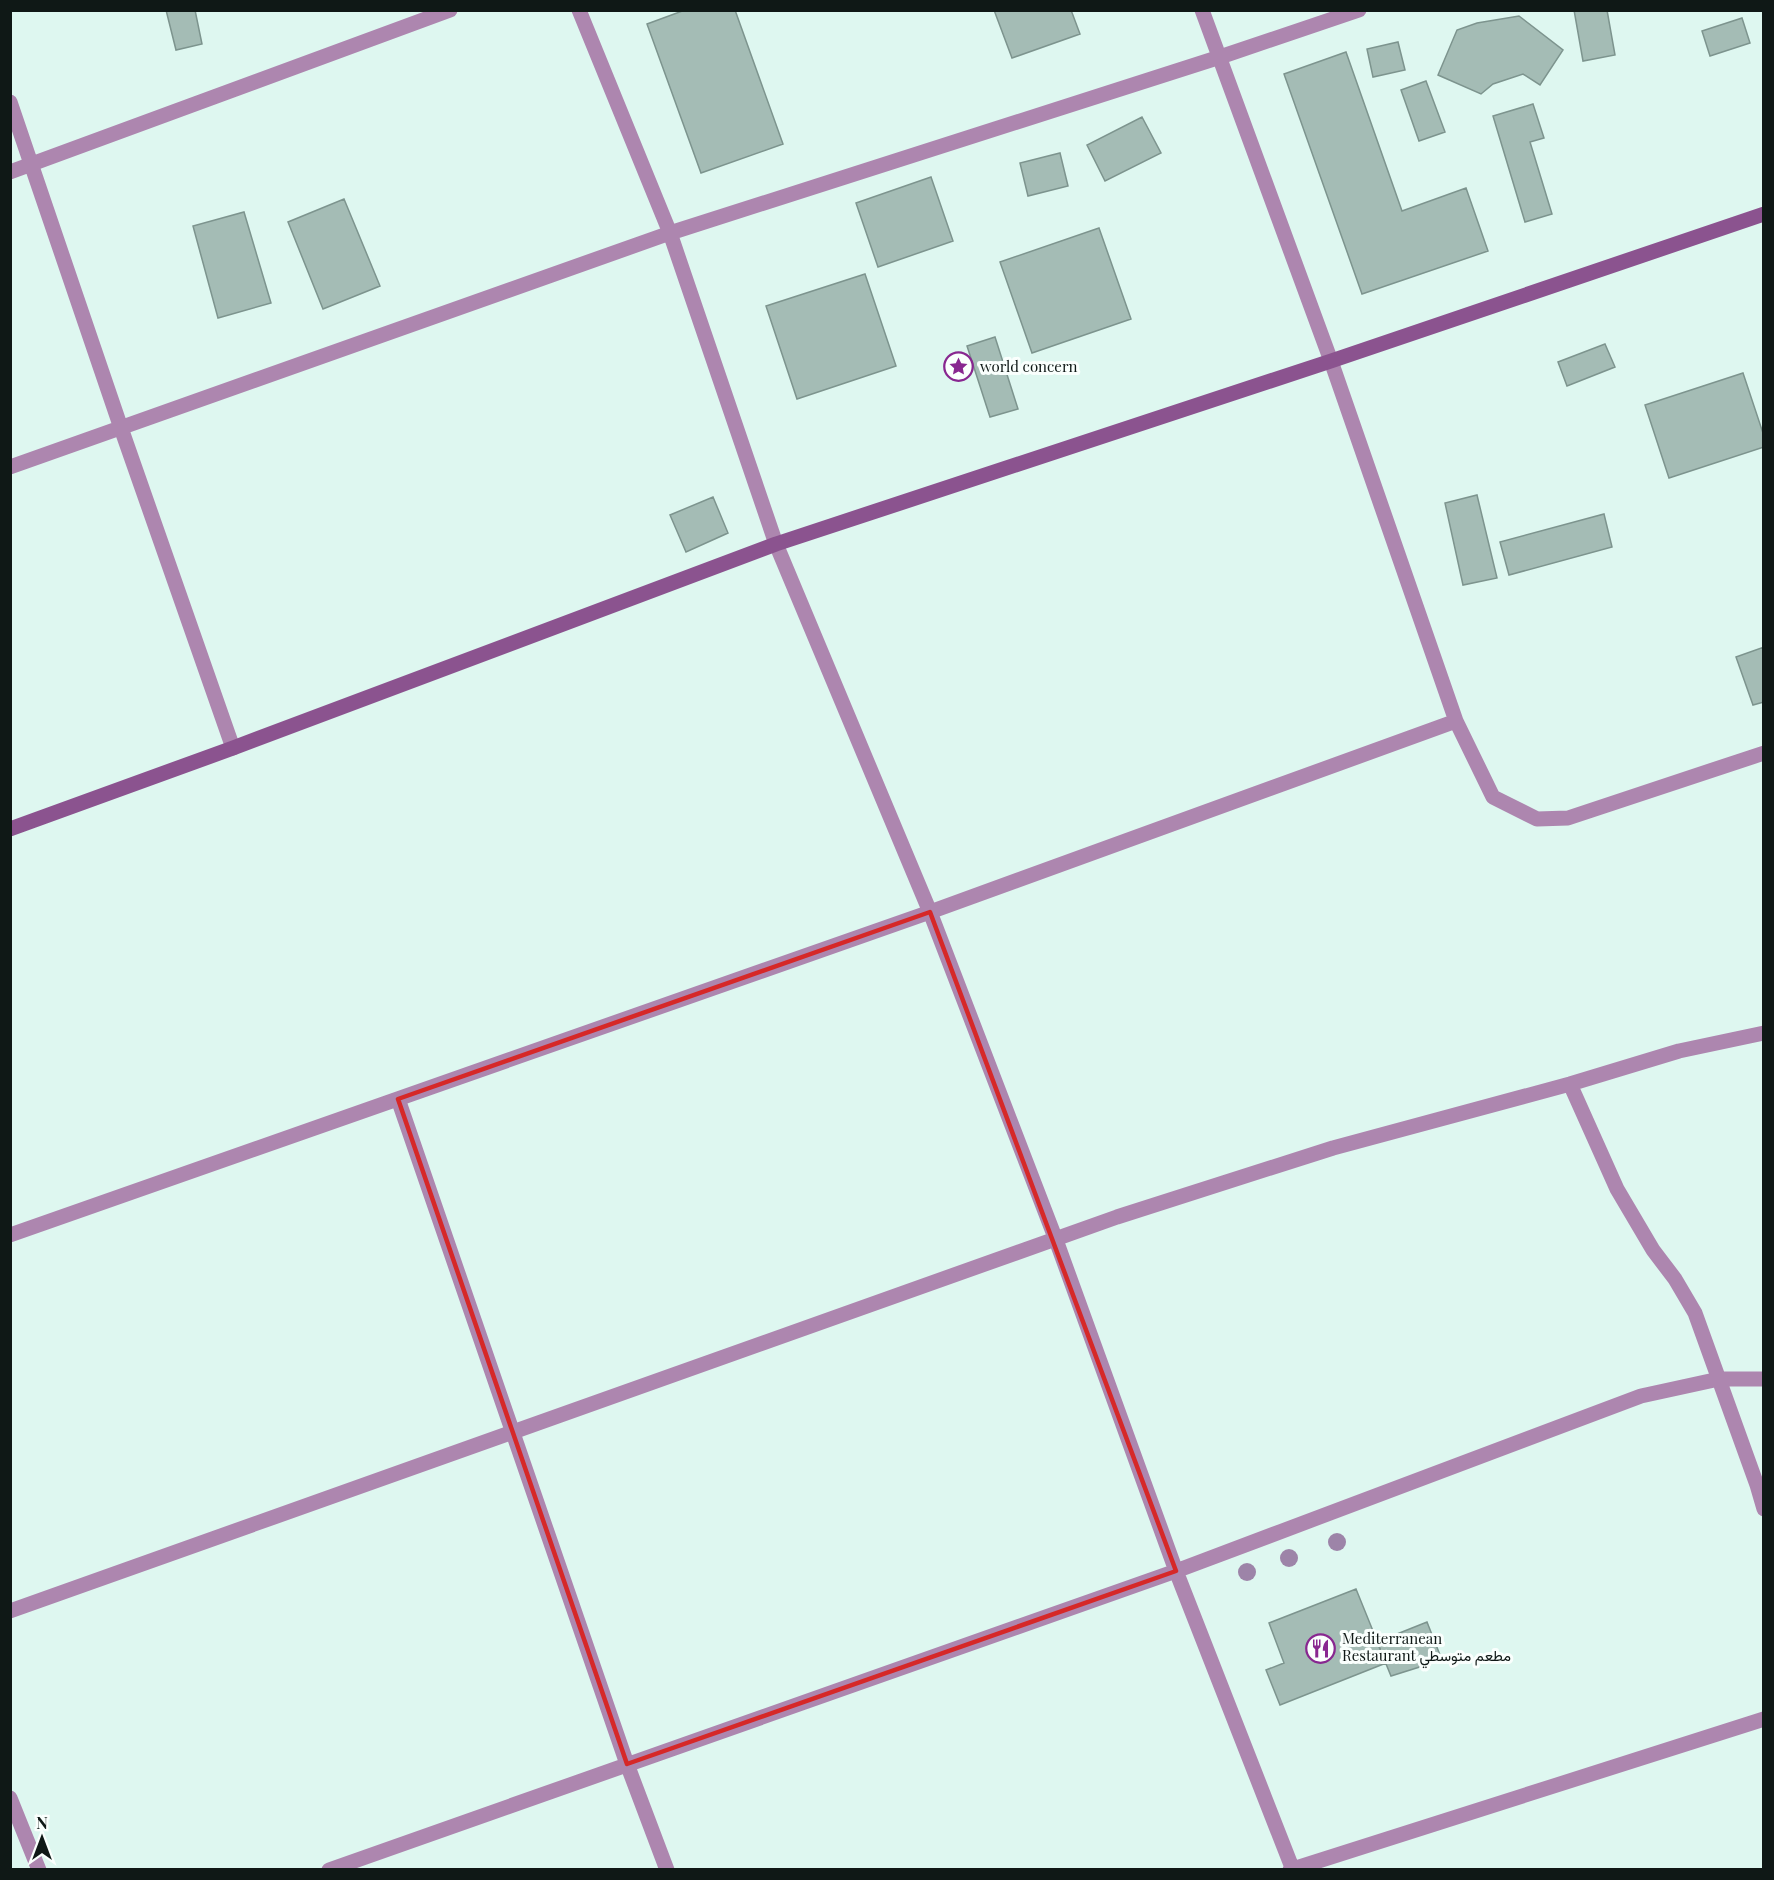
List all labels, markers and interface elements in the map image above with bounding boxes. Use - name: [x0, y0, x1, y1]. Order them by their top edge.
- place icon: world concern: [943, 351, 975, 383]
- place label: world concern: [980, 356, 1078, 376]
- place label: Mediterranean Restaurant مطعم متوسطي: [1342, 1628, 1511, 1669]
- restaurant icon: Mediterranean Restaurant مطعم متوسطي: [1305, 1632, 1337, 1664]
- north arrow: [12, 1808, 72, 1868]
- text: N: [36, 1812, 48, 1833]

